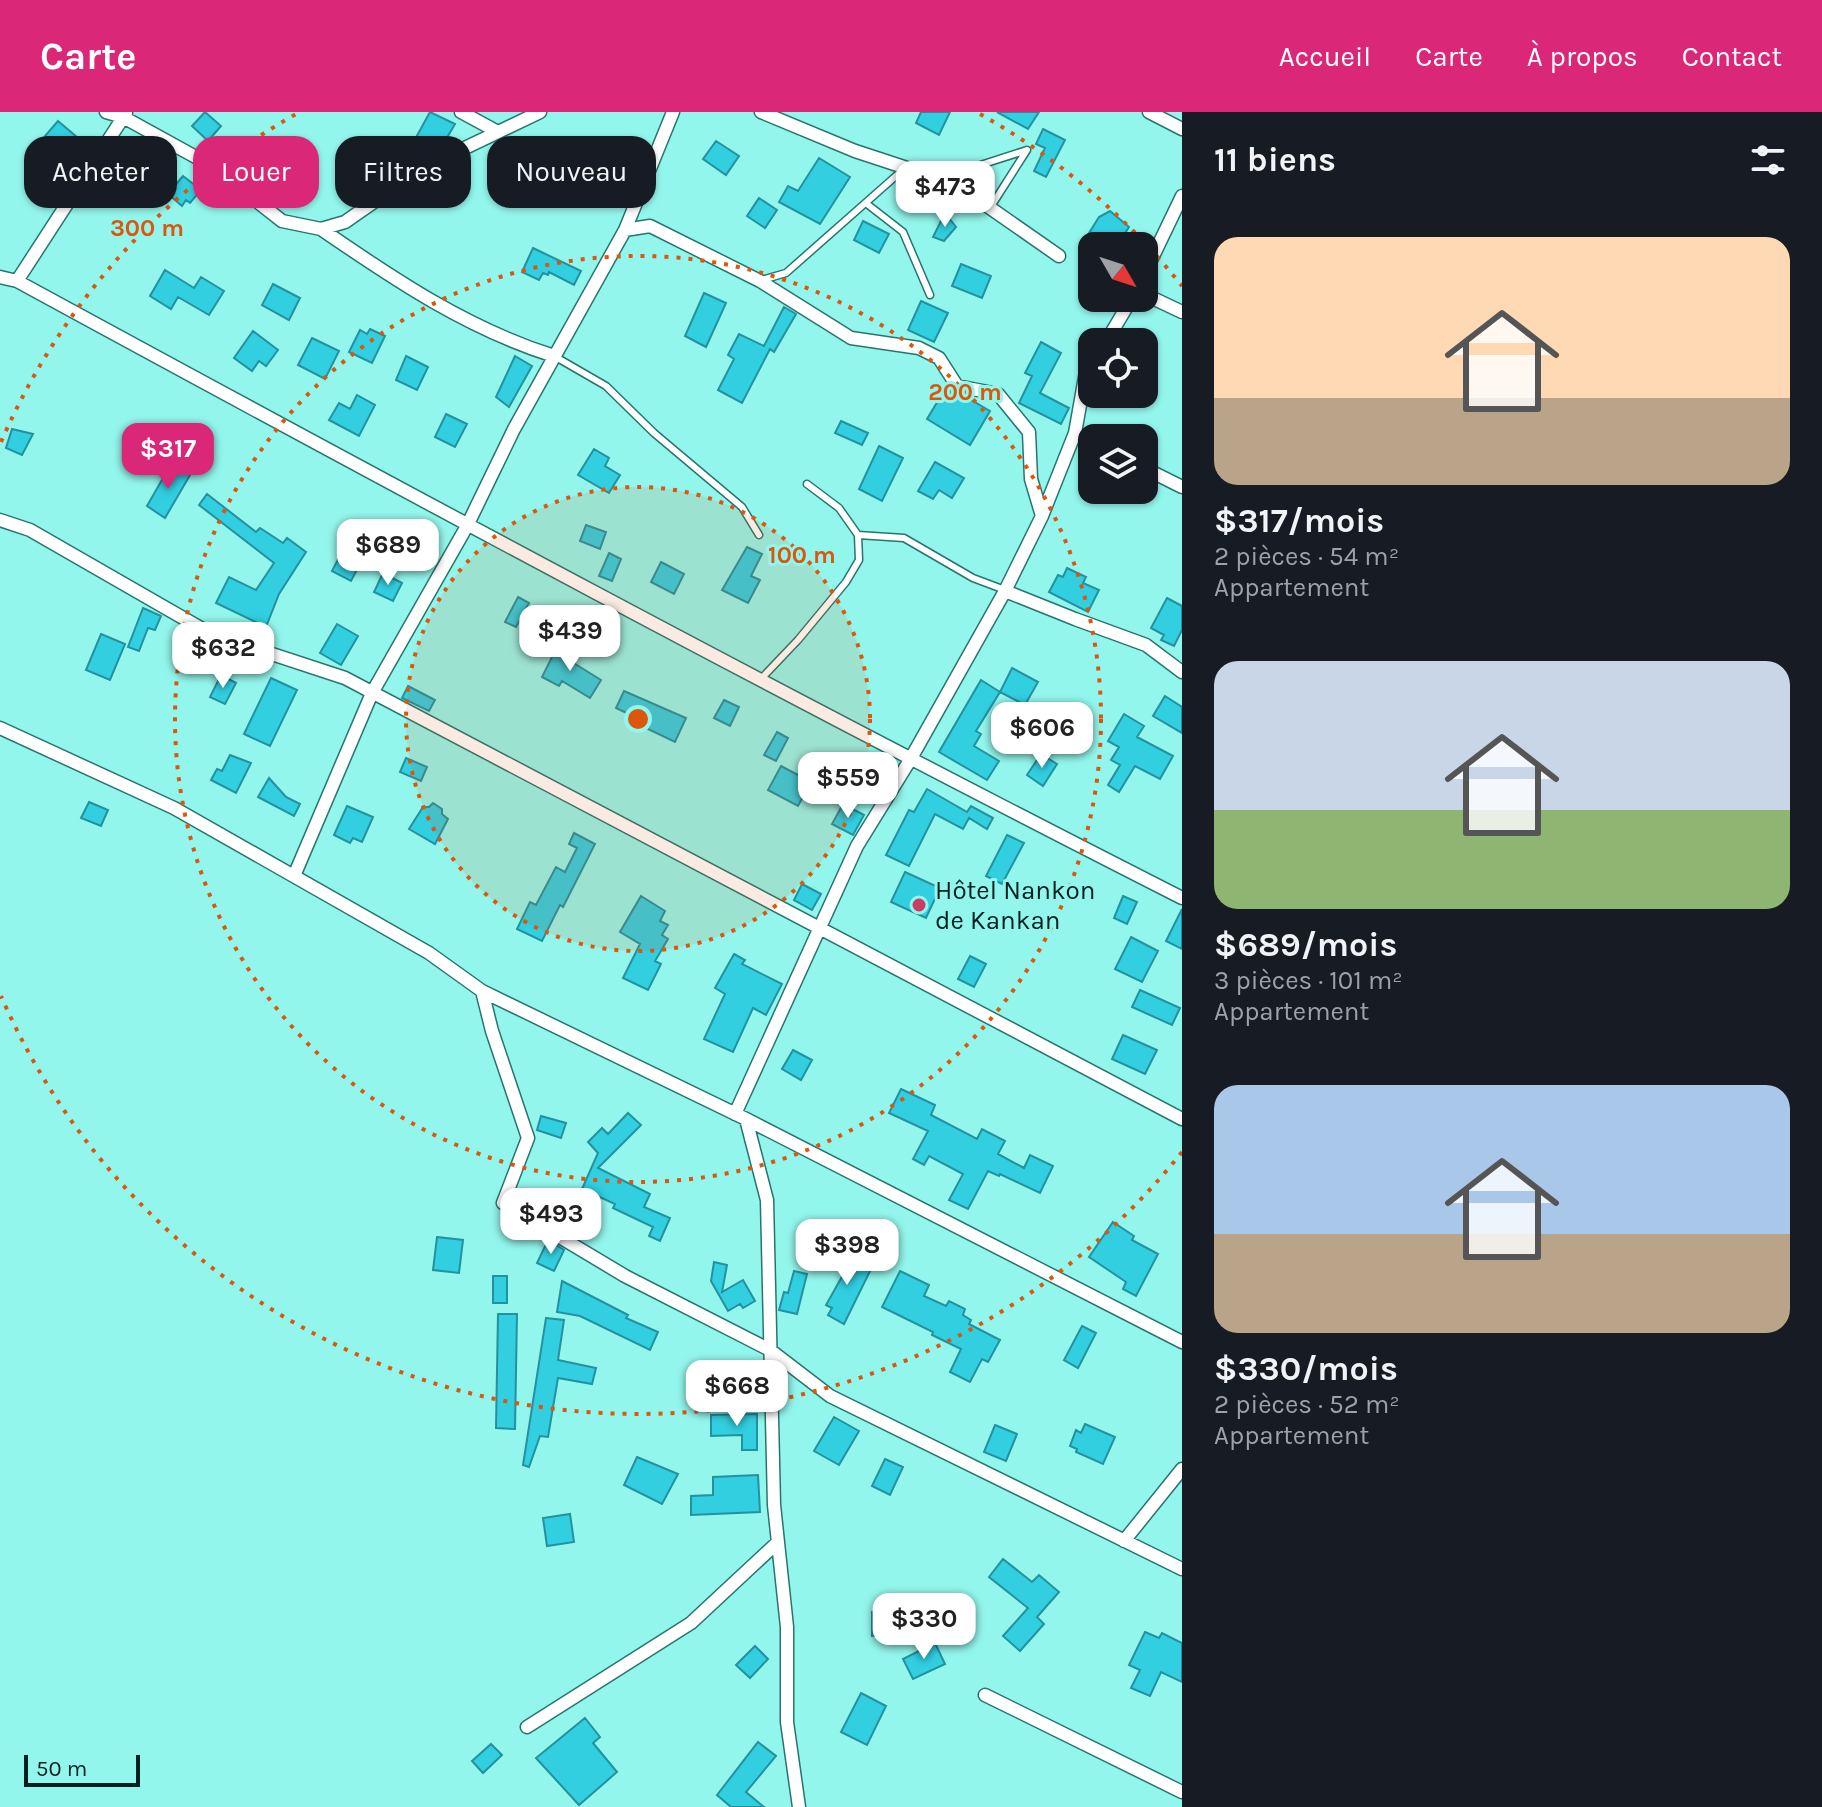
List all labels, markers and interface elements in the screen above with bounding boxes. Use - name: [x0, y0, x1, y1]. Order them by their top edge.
- text: Carte: [40, 34, 136, 79]
- text: Accueil: [1279, 40, 1371, 73]
- text: Carte: [1415, 40, 1483, 73]
- text: À propos: [1527, 40, 1638, 73]
- text: Contact: [1682, 40, 1782, 73]
- chip: Acheter: [24, 136, 177, 208]
- chip: Louer: [193, 136, 319, 208]
- chip: Filtres: [335, 136, 471, 208]
- chip: Nouveau: [487, 136, 656, 208]
- icon: filters: [1746, 138, 1790, 182]
- text: 11 biens: [1214, 140, 1336, 180]
- pin: $473: [898, 161, 992, 229]
- text: $473: [914, 171, 976, 202]
- text: 300 m: [110, 214, 184, 242]
- north arrow: [1078, 232, 1158, 312]
- map controls: [1078, 232, 1158, 504]
- icon: home: [1430, 289, 1574, 433]
- button: locate: [1078, 328, 1158, 408]
- text: 200 m: [928, 378, 1002, 406]
- pin: $317: [121, 423, 215, 491]
- button: layers: [1078, 424, 1158, 504]
- text: $317: [140, 433, 196, 464]
- text: $317/mois: [1214, 501, 1384, 541]
- pin: $689: [341, 519, 435, 587]
- text: $689: [355, 529, 421, 560]
- text: 100 m: [768, 541, 836, 569]
- text: 2 pièces · 54 m²: [1214, 541, 1399, 572]
- text: Appartement: [1214, 572, 1369, 603]
- pin: $439: [523, 605, 617, 673]
- text: $439: [537, 615, 603, 646]
- pin: $632: [176, 622, 270, 690]
- text: $632: [190, 632, 256, 663]
- pin: $606: [995, 702, 1089, 770]
- centre of rings: [624, 705, 652, 733]
- text: $606: [1009, 712, 1075, 743]
- icon: home: [1430, 713, 1574, 857]
- pin: $559: [801, 752, 895, 820]
- text: $559: [816, 762, 880, 793]
- place label: Hôtel Nankon de Kankan: [935, 875, 1096, 936]
- marker: Hôtel Nankon de Kankan: [910, 896, 928, 914]
- text: $689/mois: [1214, 925, 1397, 965]
- text: 3 pièces · 101 m²: [1214, 965, 1403, 996]
- text: Appartement: [1214, 996, 1369, 1027]
- icon: home: [1430, 1137, 1574, 1281]
- pin: $493: [504, 1188, 598, 1256]
- text: $493: [518, 1198, 584, 1229]
- pin: $398: [800, 1219, 894, 1287]
- text: $398: [814, 1229, 880, 1260]
- text: $330/mois: [1214, 1349, 1398, 1389]
- pin: $668: [690, 1360, 784, 1428]
- text: $668: [704, 1370, 770, 1401]
- text: 2 pièces · 52 m²: [1214, 1389, 1400, 1420]
- text: Appartement: [1214, 1420, 1369, 1451]
- pin: $330: [877, 1593, 971, 1661]
- text: $330: [891, 1603, 957, 1634]
- scale bar: [24, 1751, 140, 1787]
- text: 50 m: [36, 1756, 87, 1782]

